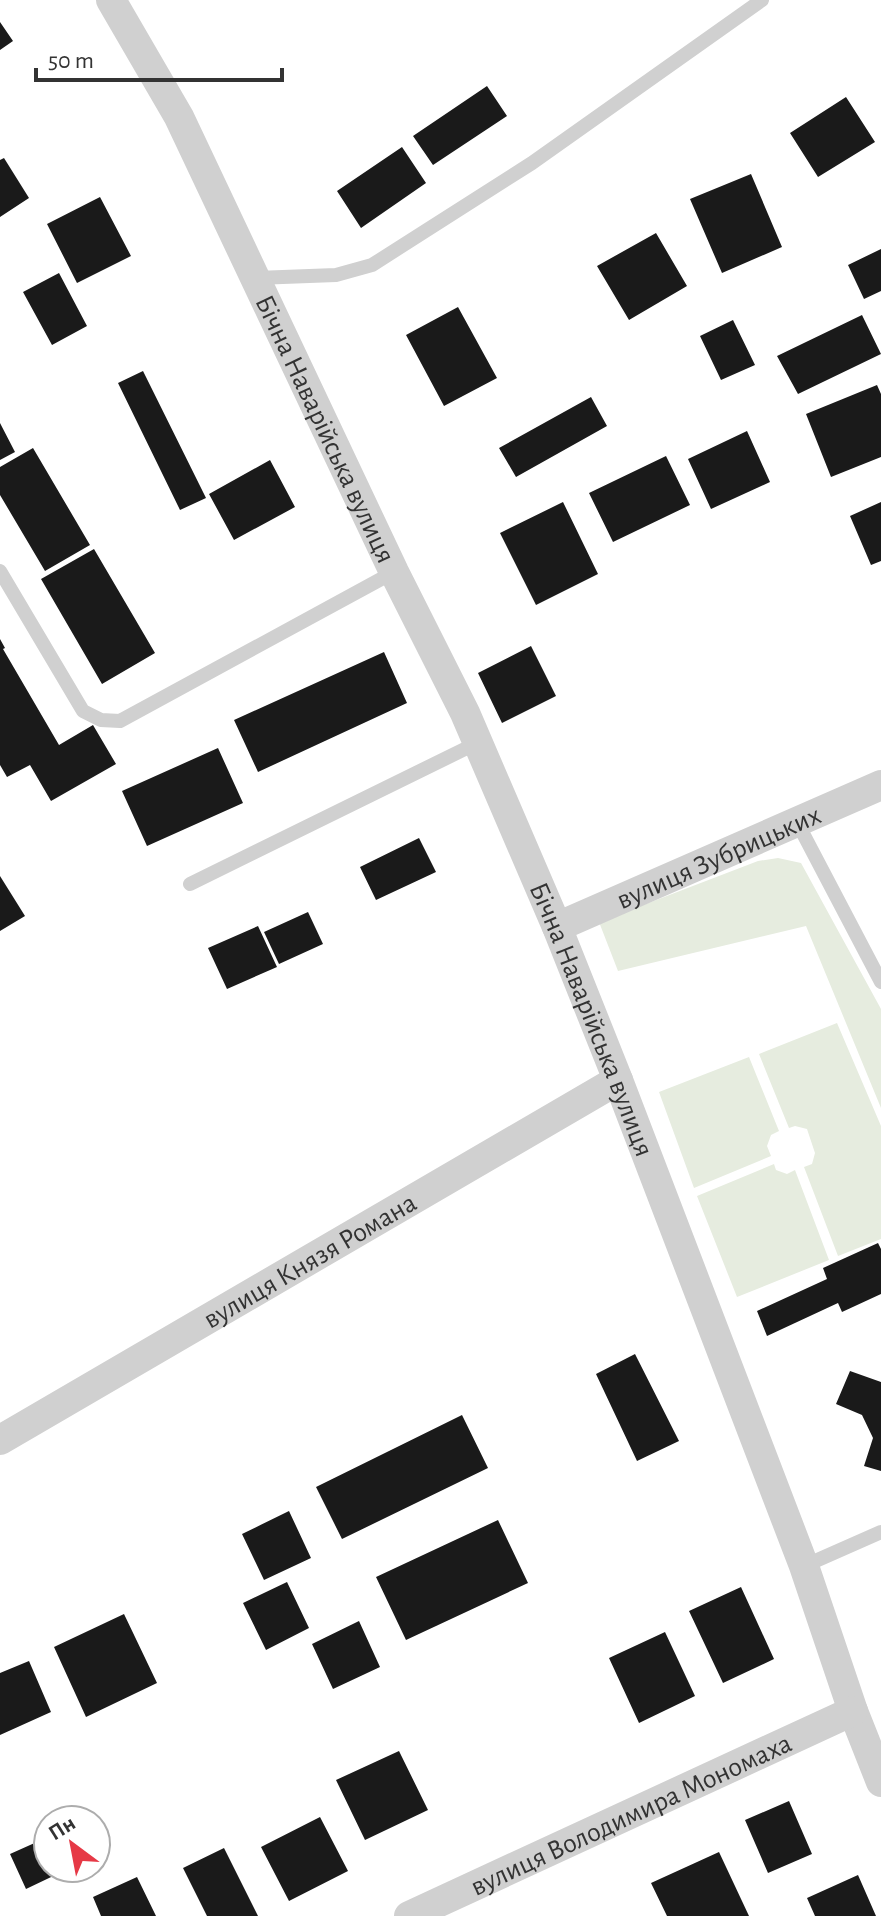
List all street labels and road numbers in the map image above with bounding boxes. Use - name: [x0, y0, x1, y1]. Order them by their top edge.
- street label: Бічна Наварійська вулиця: [249, 291, 400, 568]
- street label: вулиця Зубрицьких: [613, 801, 825, 915]
- street label: Бічна Наварійська вулиця: [523, 878, 658, 1161]
- street label: вулиця Князя Романа: [199, 1189, 422, 1334]
- street label: вулиця Володимира Мономаха: [467, 1729, 796, 1902]

